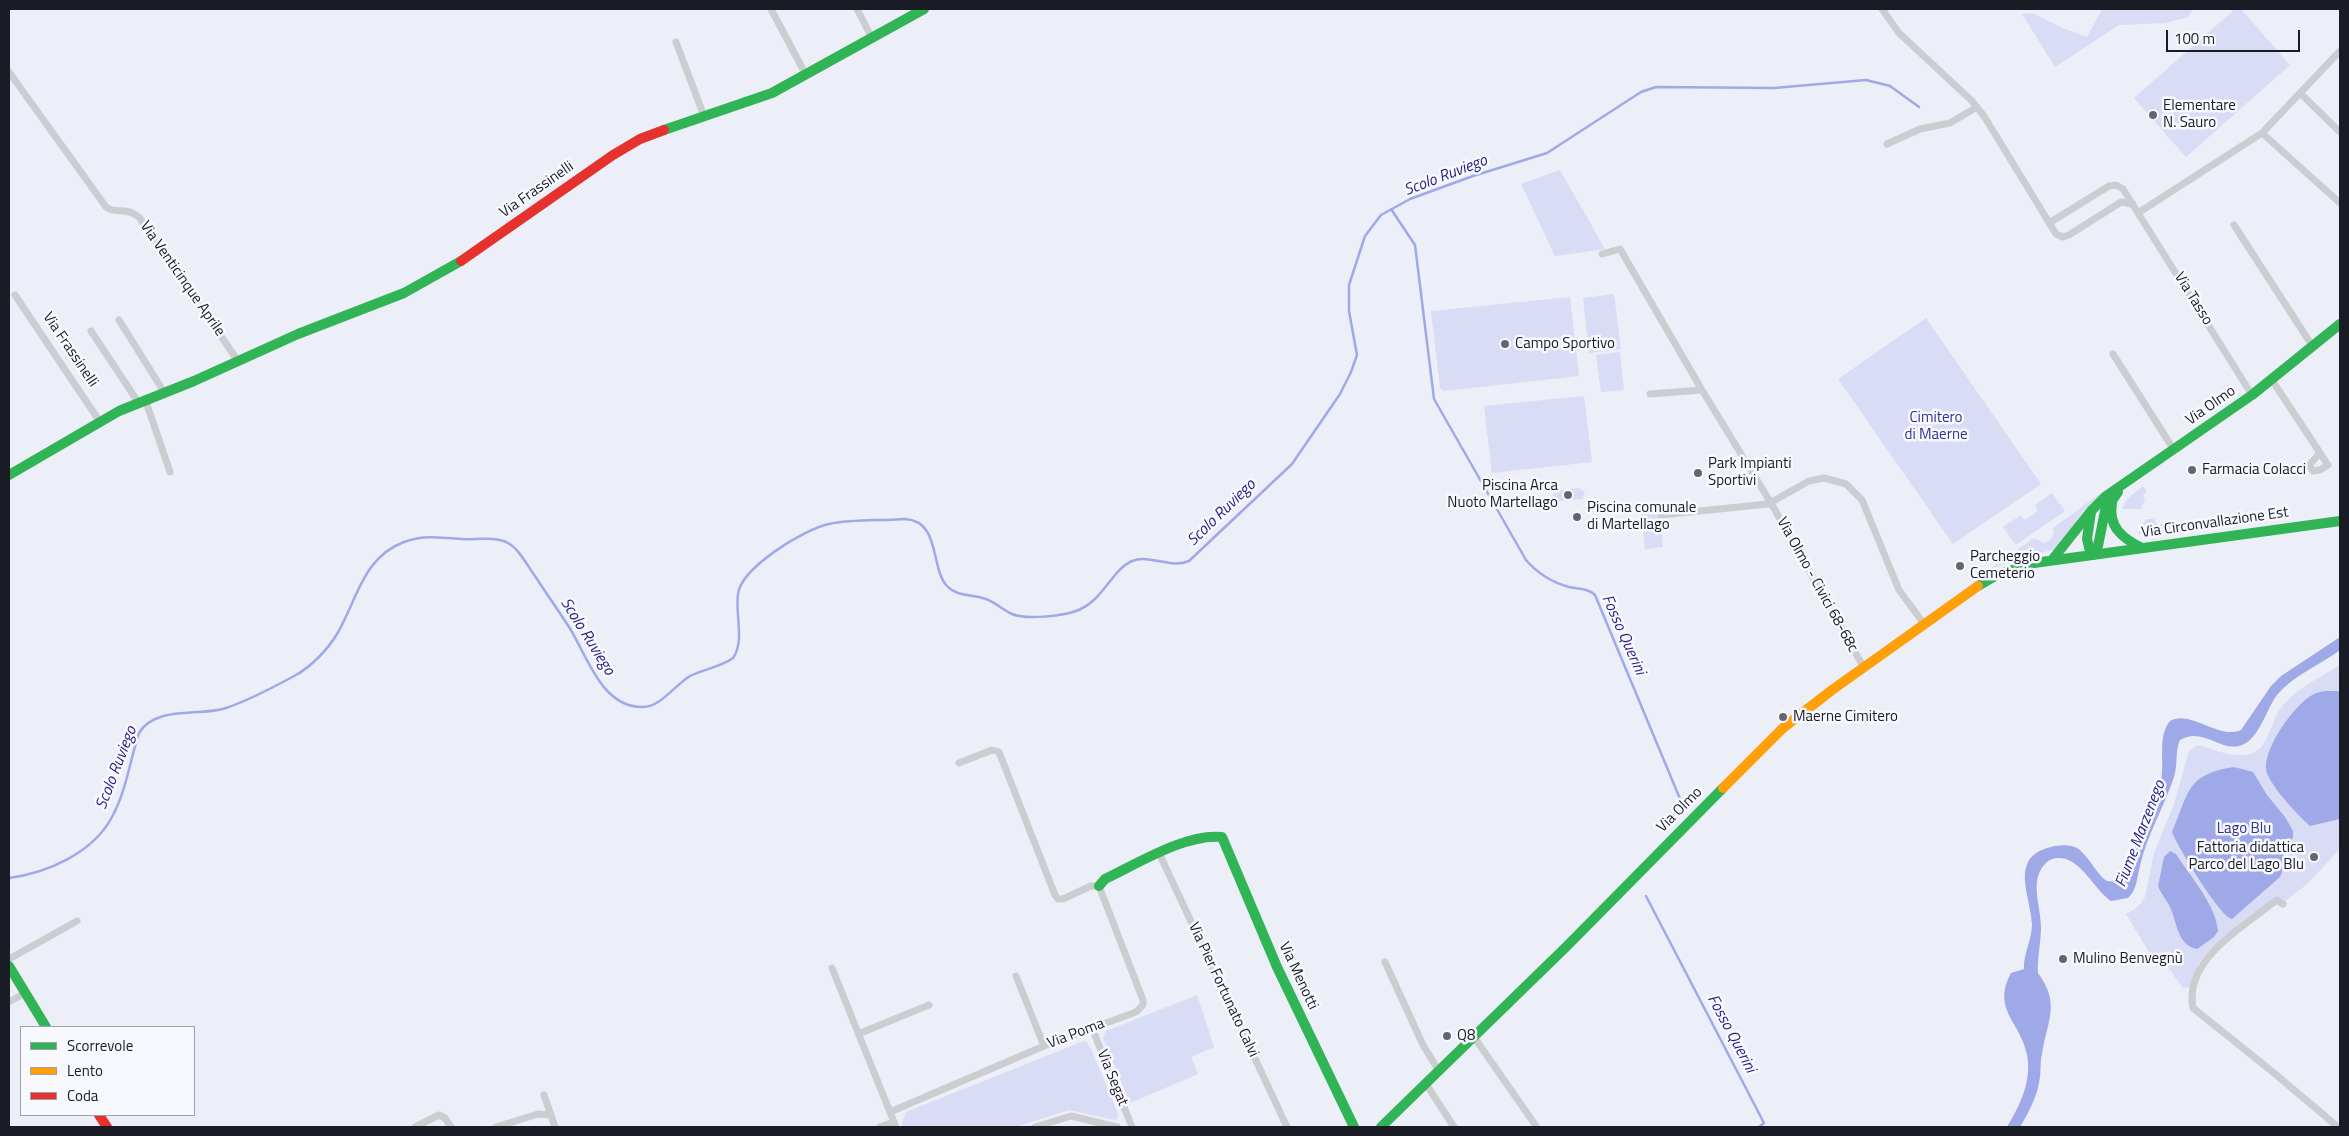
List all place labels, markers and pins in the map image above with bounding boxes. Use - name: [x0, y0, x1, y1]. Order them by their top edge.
- place label: Elementare N. Sauro: [2163, 97, 2236, 132]
- marker: Elementare N. Sauro: [2147, 109, 2159, 121]
- place label: Campo Sportivo: [1515, 335, 1615, 353]
- marker: Campo Sportivo: [1499, 338, 1511, 350]
- place label: Park Impianti Sportivi: [1708, 455, 1792, 490]
- place label: Farmacia Colacci: [2202, 461, 2306, 479]
- marker: Farmacia Colacci: [2186, 464, 2198, 476]
- marker: Park Impianti Sportivi: [1692, 467, 1704, 479]
- place label: Piscina Arca Nuoto Martellago: [1447, 477, 1558, 512]
- marker: Piscina Arca Nuoto Martellago: [1562, 489, 1574, 501]
- place label: Piscina comunale di Martellago: [1587, 499, 1696, 534]
- marker: Piscina comunale di Martellago: [1571, 511, 1583, 523]
- place label: Parcheggio Cemeterio: [1970, 548, 2040, 583]
- marker: Parcheggio Cemeterio: [1954, 560, 1966, 572]
- place label: Maerne Cimitero: [1793, 708, 1898, 726]
- marker: Maerne Cimitero: [1777, 711, 1789, 723]
- place label: Fattoria didattica Parco del Lago Blu: [2188, 839, 2304, 874]
- marker: Fattoria didattica Parco del Lago Blu: [2308, 851, 2320, 863]
- place label: Mulino Benvegnù: [2073, 950, 2183, 968]
- marker: Mulino Benvegnù: [2057, 953, 2069, 965]
- place label: Q8: [1457, 1027, 1475, 1045]
- marker: Q8: [1441, 1030, 1453, 1042]

